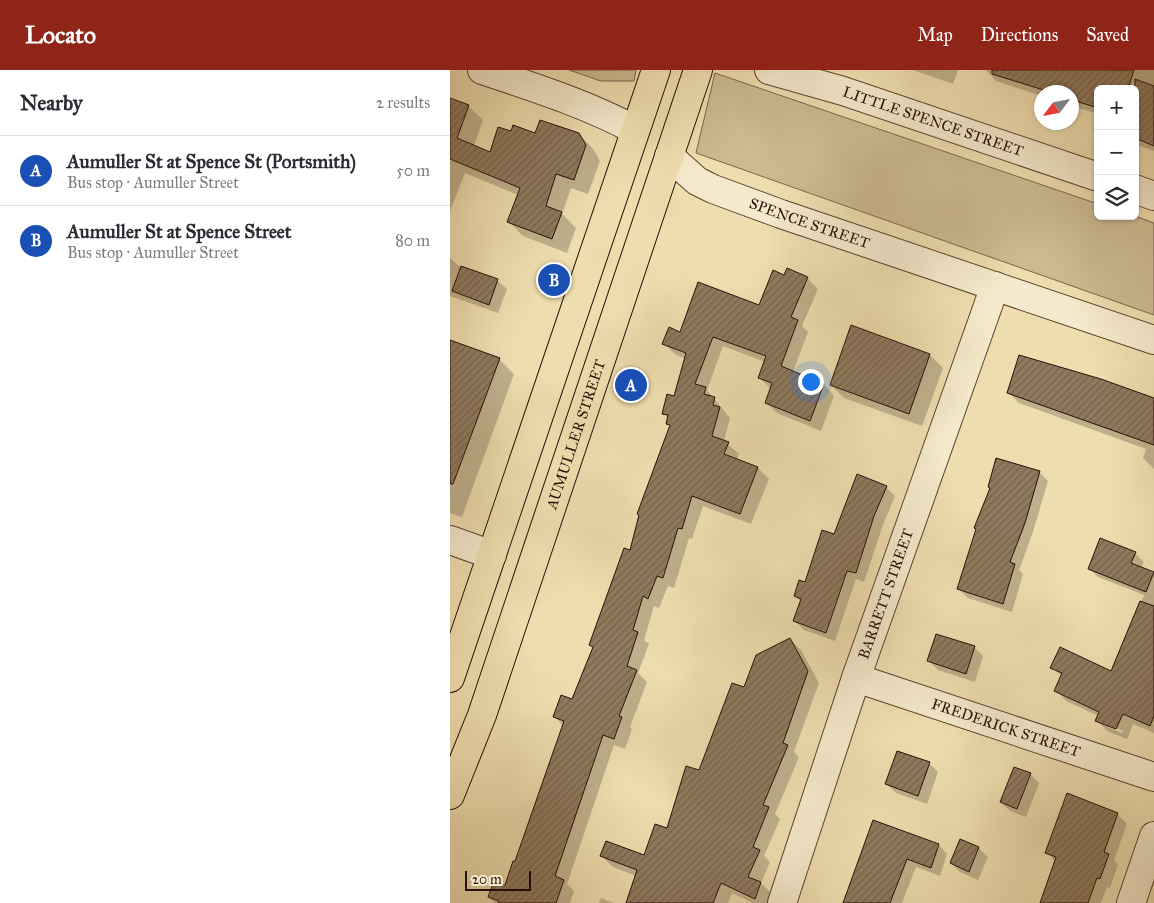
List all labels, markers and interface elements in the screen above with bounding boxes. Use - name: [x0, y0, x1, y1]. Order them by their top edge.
- text: Locato: [25, 20, 96, 50]
- text: Map: [917, 24, 953, 46]
- text: Directions: [981, 24, 1058, 46]
- text: Saved: [1086, 24, 1129, 46]
- street label: LITTLE SPENCE STREET: [840, 83, 1026, 160]
- north arrow: [1034, 85, 1079, 130]
- map controls: [1094, 85, 1139, 220]
- button: +: [1094, 85, 1139, 130]
- text: Nearby: [20, 90, 83, 116]
- text: 2 results: [376, 93, 430, 112]
- button: −: [1094, 130, 1139, 175]
- text: Aumuller St at Spence St (Portsmith): [67, 150, 356, 173]
- text: A: [31, 161, 41, 180]
- text: 50 m: [396, 161, 430, 180]
- text: Bus stop · Aumuller Street: [67, 173, 239, 192]
- button: layers: [1094, 175, 1139, 220]
- street label: SPENCE STREET: [747, 194, 872, 252]
- text: Aumuller St at Spence Street: [67, 220, 291, 243]
- text: B: [31, 231, 41, 250]
- text: 80 m: [395, 231, 430, 250]
- text: Bus stop · Aumuller Street: [67, 243, 239, 262]
- pin: B: [538, 261, 570, 299]
- street label: AUMULLER STREET: [542, 357, 609, 513]
- pin: A: [615, 366, 647, 404]
- your location: [798, 369, 824, 395]
- street label: BARRETT STREET: [854, 526, 917, 662]
- street label: FREDERICK STREET: [929, 695, 1083, 761]
- scale bar: [465, 868, 531, 891]
- text: 20 m: [472, 871, 502, 888]

